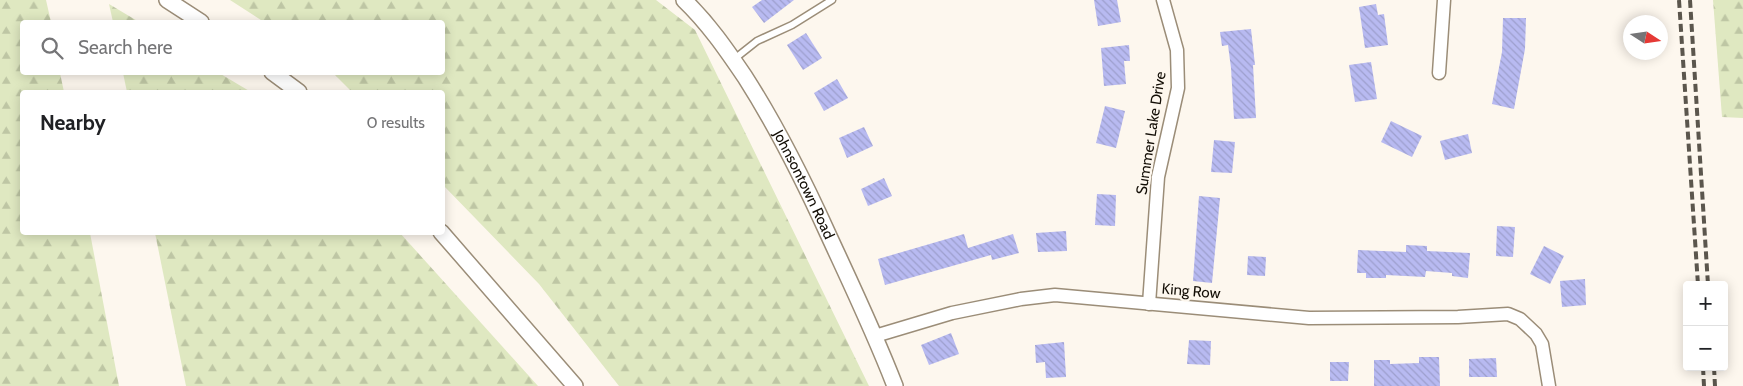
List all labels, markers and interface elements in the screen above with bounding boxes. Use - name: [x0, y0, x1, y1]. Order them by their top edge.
- north arrow: [1623, 15, 1668, 60]
- search box: [20, 20, 445, 75]
- icon: search: [38, 34, 66, 62]
- text: Search here: [78, 36, 172, 59]
- street label: Summer Lake Drive: [1132, 70, 1170, 196]
- text: Nearby: [40, 110, 106, 135]
- text: 0 results: [366, 113, 425, 132]
- street label: Johnsontown Road: [769, 126, 838, 242]
- street label: King Row: [1161, 279, 1221, 303]
- map controls: [1683, 281, 1728, 371]
- button: +: [1683, 281, 1728, 326]
- button: −: [1683, 326, 1728, 371]

